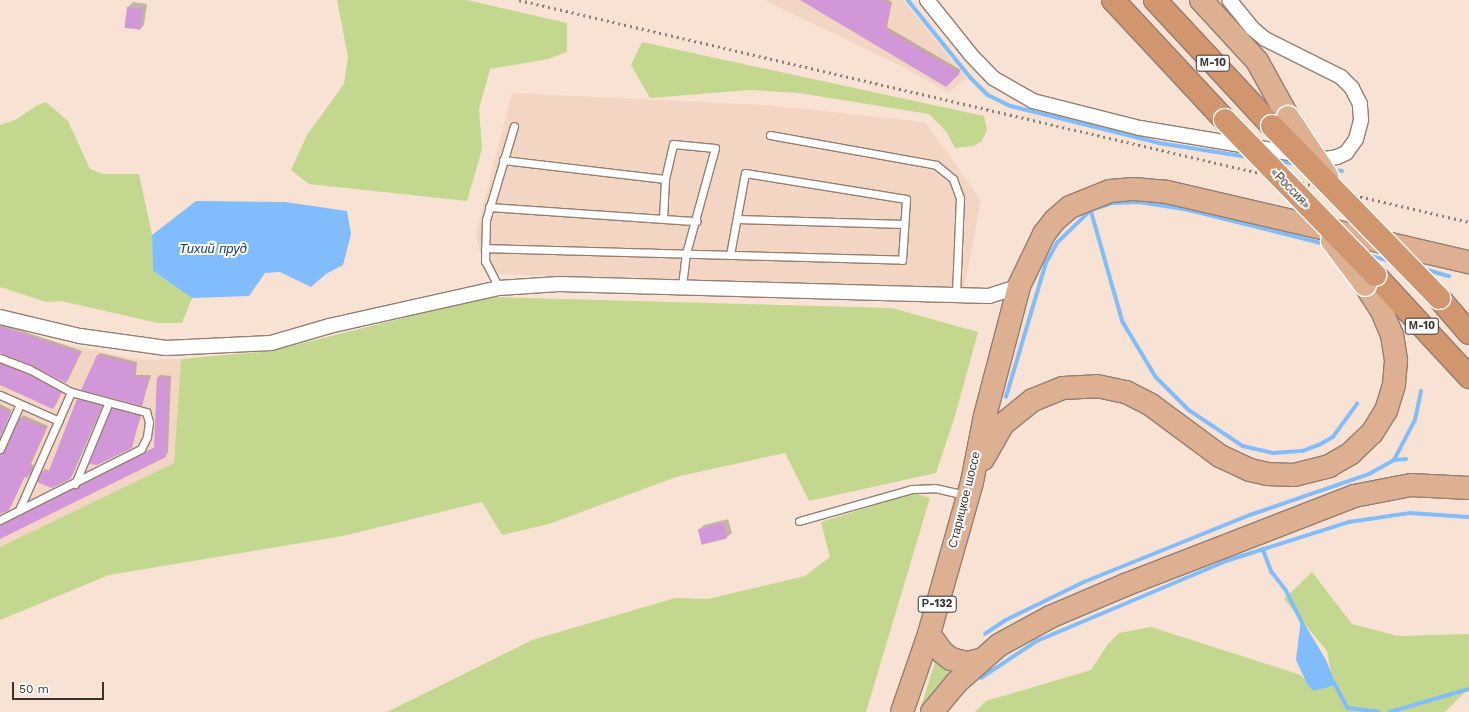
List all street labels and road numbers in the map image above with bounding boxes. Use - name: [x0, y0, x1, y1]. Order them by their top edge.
- road number: М-10: [1195, 54, 1231, 72]
- street label: «Россия»: [1267, 166, 1313, 212]
- road number: М-10: [1404, 317, 1440, 335]
- street label: Старицкое шоссе: [946, 450, 984, 550]
- road number: Р-132: [917, 595, 957, 613]

